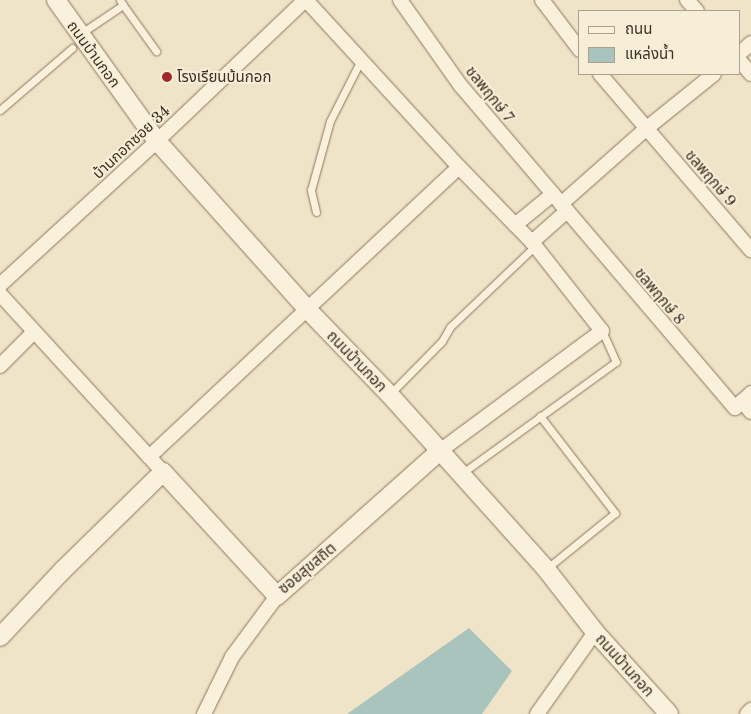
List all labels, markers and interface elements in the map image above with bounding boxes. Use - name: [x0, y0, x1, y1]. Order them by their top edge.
- legend: [578, 10, 741, 75]
- street label: ถนนบ้านกอก: [64, 17, 124, 91]
- text: ถนน: [625, 19, 652, 38]
- text: แหล่งน้ำ: [625, 44, 674, 63]
- street label: ชลพฤกษ์ 7: [462, 62, 518, 126]
- place label: โรงเรียนบ้นกอก: [177, 68, 271, 86]
- marker: โรงเรียนบ้นกอก: [161, 71, 173, 83]
- street label: บ้านกอกซอย 34: [89, 102, 173, 182]
- street label: ชลพฤกษ์ 9: [682, 146, 740, 210]
- street label: ชลพฤกษ์ 8: [631, 264, 689, 328]
- street label: ถนนบ้านกอก: [323, 327, 391, 395]
- street label: ซอยสุขสถิต: [274, 539, 340, 597]
- street label: ถนนบ้านกอก: [592, 630, 658, 700]

